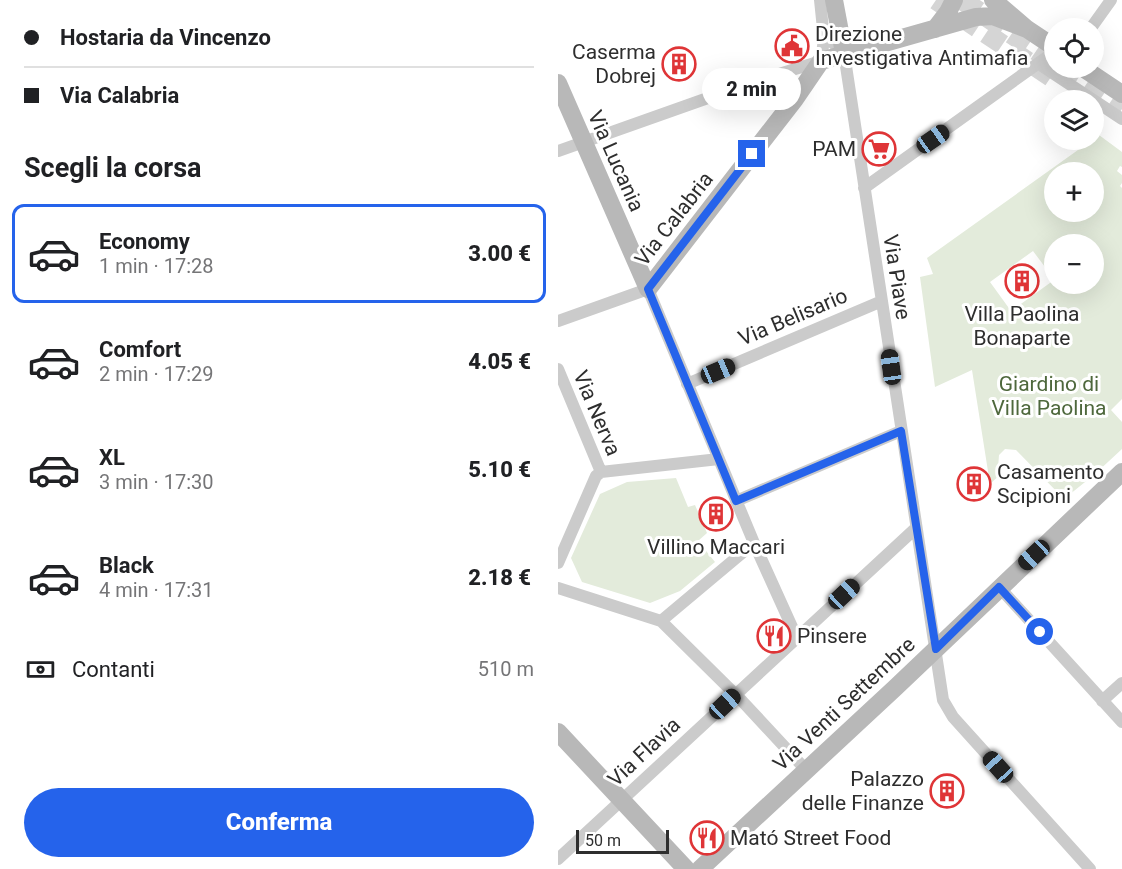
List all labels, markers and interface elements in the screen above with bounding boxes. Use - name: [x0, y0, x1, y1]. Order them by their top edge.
- map controls: [1044, 18, 1104, 294]
- button: locate: [1044, 18, 1104, 78]
- place label: Direzione Investigativa Antimafia: [815, 22, 1028, 70]
- text: Hostaria da Vincenzo: [60, 25, 271, 50]
- public building icon: Direzione Investigativa Antimafia: [774, 28, 810, 64]
- place label: Caserma Dobrej: [572, 40, 656, 88]
- building icon: Caserma Dobrej: [661, 46, 697, 82]
- callout: 2 min: [702, 67, 802, 109]
- text: 2 min: [726, 77, 777, 101]
- text: Via Calabria: [60, 83, 179, 108]
- button: layers: [1044, 90, 1104, 150]
- street label: Via Lucania: [583, 107, 649, 215]
- car: [913, 121, 953, 157]
- supermarket icon: PAM: [861, 131, 897, 167]
- place label: PAM: [812, 137, 856, 161]
- route end: [738, 140, 765, 167]
- text: Scegli la corsa: [24, 152, 202, 184]
- button: +: [1044, 162, 1104, 222]
- street label: Via Calabria: [630, 167, 718, 271]
- icon: car: [27, 227, 81, 281]
- text: Economy: [99, 229, 190, 254]
- street label: Via Piave: [878, 233, 916, 321]
- button: −: [1044, 234, 1104, 294]
- text: 3.00 €: [468, 241, 531, 266]
- text: 1 min · 17:28: [99, 254, 214, 278]
- building icon: Villa Paolina Bonaparte: [1004, 263, 1040, 299]
- street label: Via Belisario: [735, 283, 851, 351]
- place label: Villa Paolina Bonaparte: [964, 302, 1080, 350]
- icon: car: [27, 335, 81, 389]
- text: Comfort: [99, 337, 181, 362]
- car: [880, 348, 902, 386]
- text: 4.05 €: [468, 349, 531, 374]
- car: [698, 356, 738, 386]
- text: 2 min · 17:29: [99, 362, 214, 386]
- street label: Via Nerva: [568, 367, 626, 459]
- park label: Giardino di Villa Paolina: [991, 372, 1107, 420]
- icon: car: [27, 443, 81, 497]
- text: XL: [99, 445, 125, 470]
- text: 5.10 €: [468, 457, 531, 482]
- place label: Casamento Scipioni: [997, 460, 1104, 508]
- building icon: Casamento Scipioni: [956, 466, 992, 502]
- text: 3 min · 17:30: [99, 470, 214, 494]
- building icon: Villino Maccari: [698, 496, 734, 532]
- place label: Villino Maccari: [647, 535, 785, 559]
- car: [1015, 536, 1053, 574]
- icon: car: [27, 551, 81, 605]
- text: Black: [99, 553, 154, 578]
- text: 2.18 €: [468, 565, 531, 590]
- car: [825, 575, 863, 613]
- text: 4 min · 17:31: [99, 578, 214, 602]
- restaurant icon: Pinsere: [756, 618, 792, 654]
- route start: [1026, 618, 1053, 645]
- place label: Pinsere: [797, 624, 867, 648]
- street label: Via Venti Settembre: [768, 632, 920, 776]
- icon: cash: [24, 653, 57, 686]
- text: Contanti: [72, 657, 155, 682]
- text: 510 m: [478, 657, 534, 681]
- car: [706, 685, 744, 723]
- street label: Via Flavia: [603, 713, 685, 791]
- car: [979, 748, 1017, 786]
- place label: Palazzo delle Finanze: [802, 767, 924, 815]
- building icon: Palazzo delle Finanze: [929, 773, 965, 809]
- button: Conferma: [24, 788, 534, 857]
- restaurant icon: Mató Street Food: [689, 820, 725, 856]
- place label: Mató Street Food: [730, 826, 891, 850]
- scale bar: [576, 827, 669, 854]
- text: 50 m: [585, 831, 621, 850]

